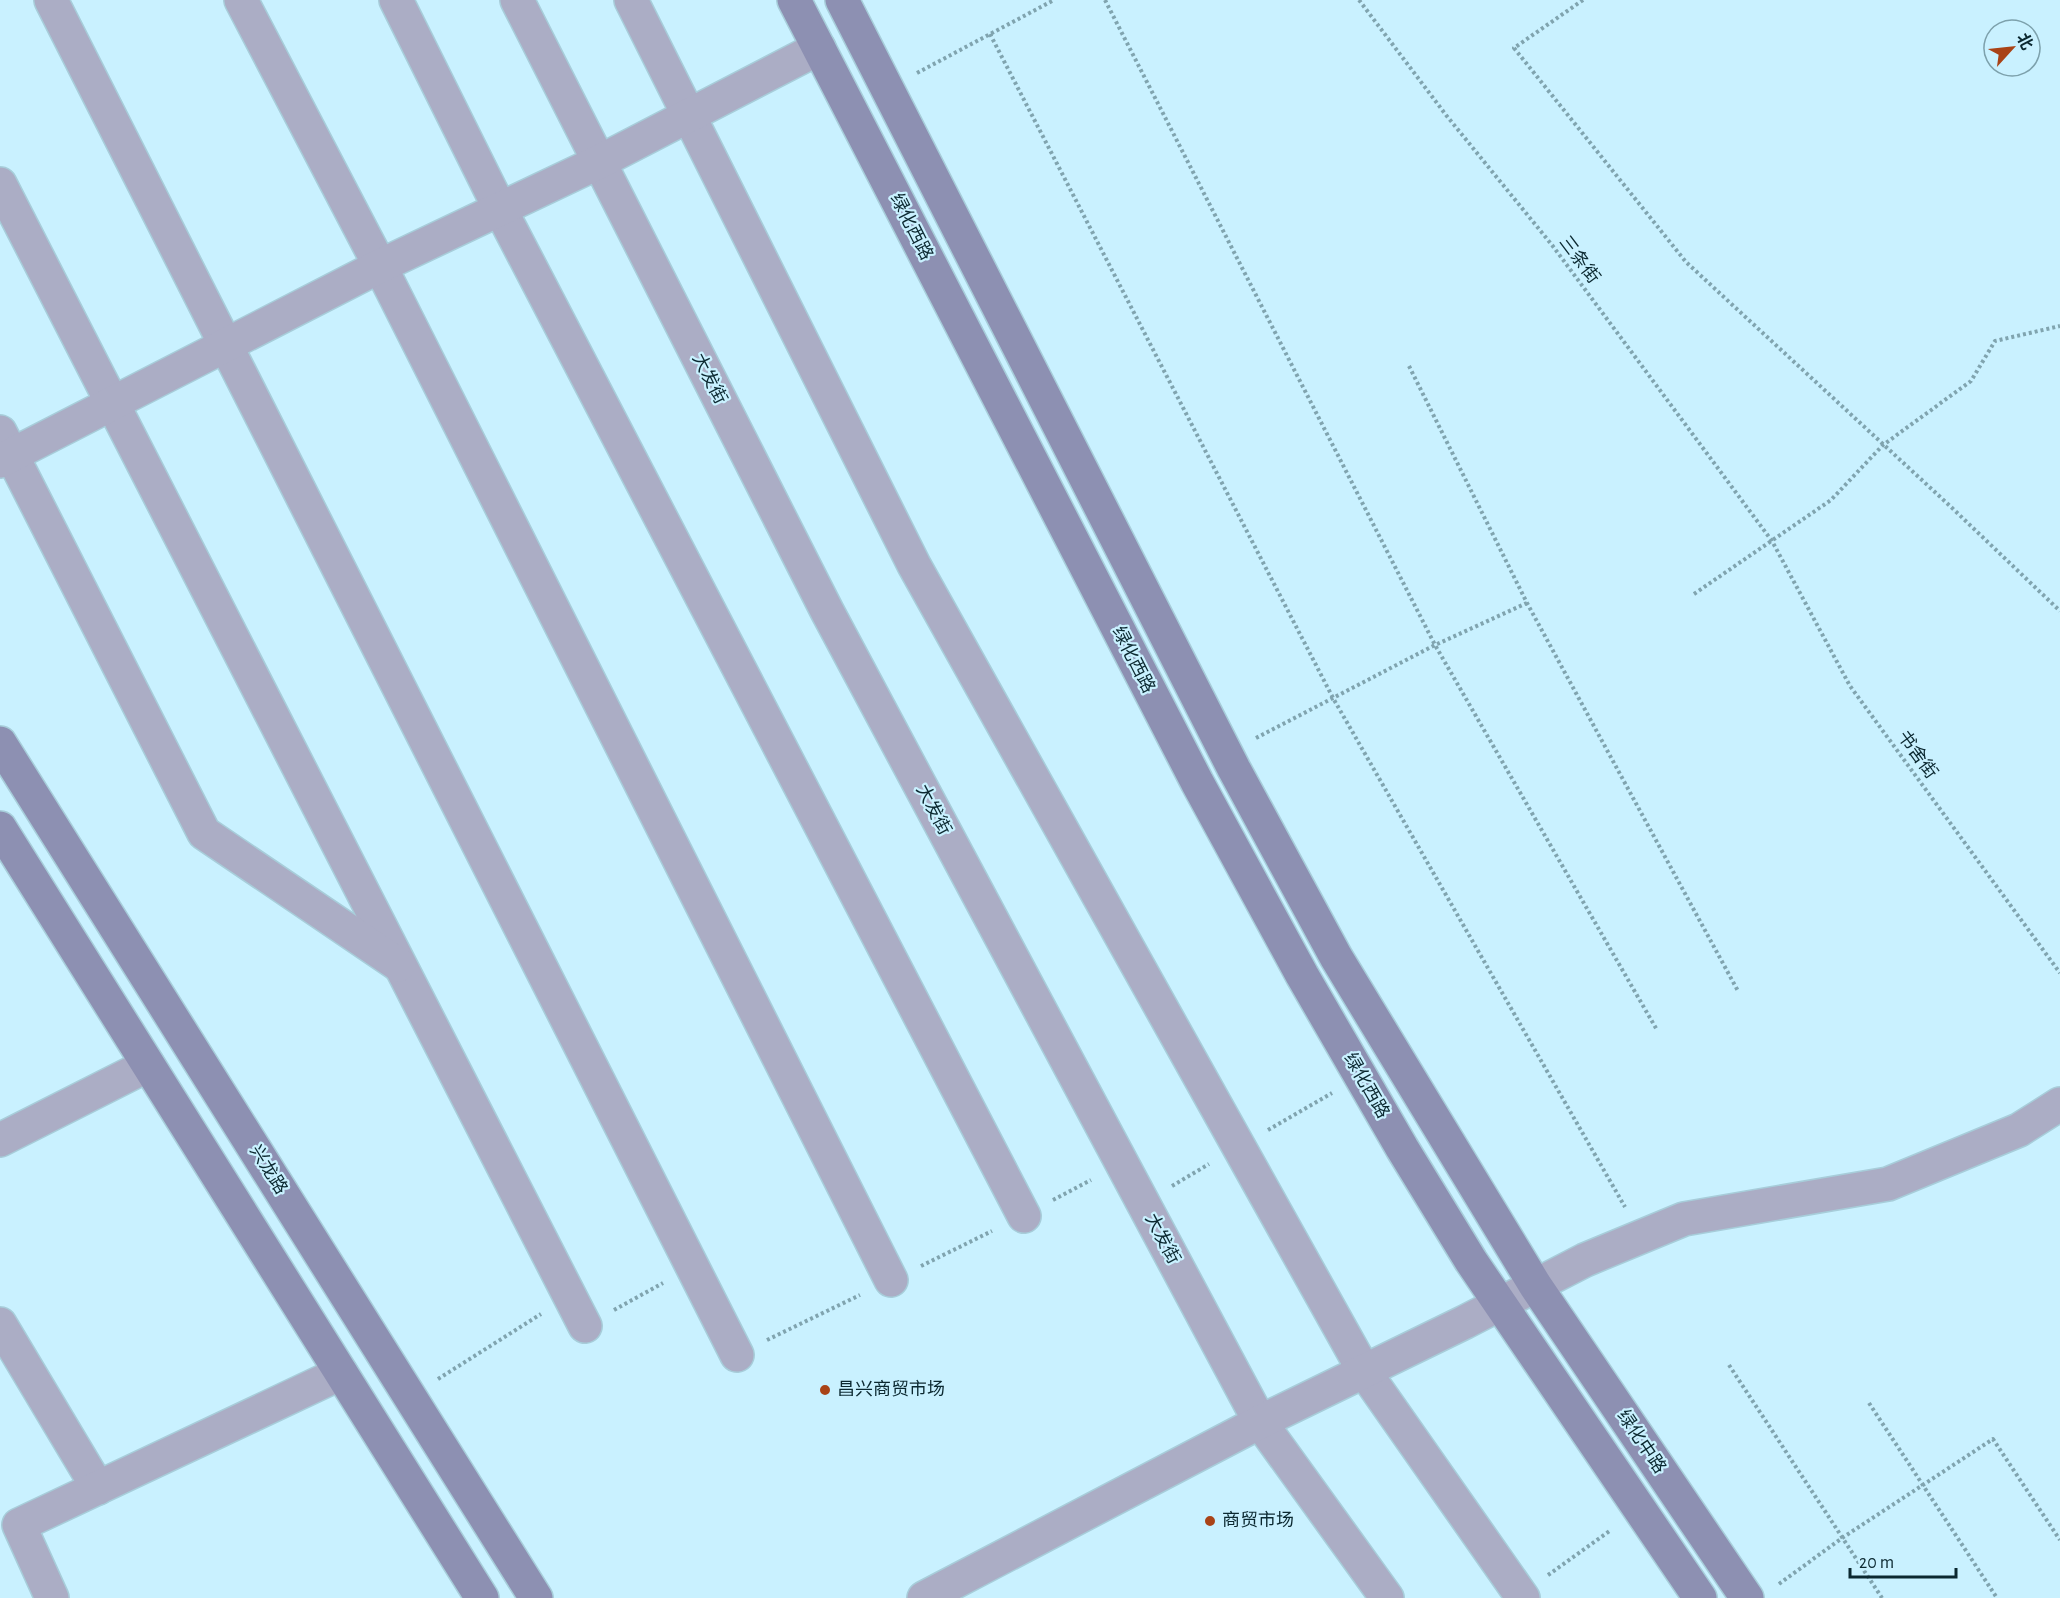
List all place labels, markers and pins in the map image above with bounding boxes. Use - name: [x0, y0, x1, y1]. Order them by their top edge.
- place label: 昌兴商贸市场: [837, 1379, 945, 1399]
- marker: 昌兴商贸市场: [818, 1383, 832, 1397]
- place label: 商贸市场: [1222, 1510, 1294, 1530]
- marker: 商贸市场: [1203, 1514, 1217, 1528]

